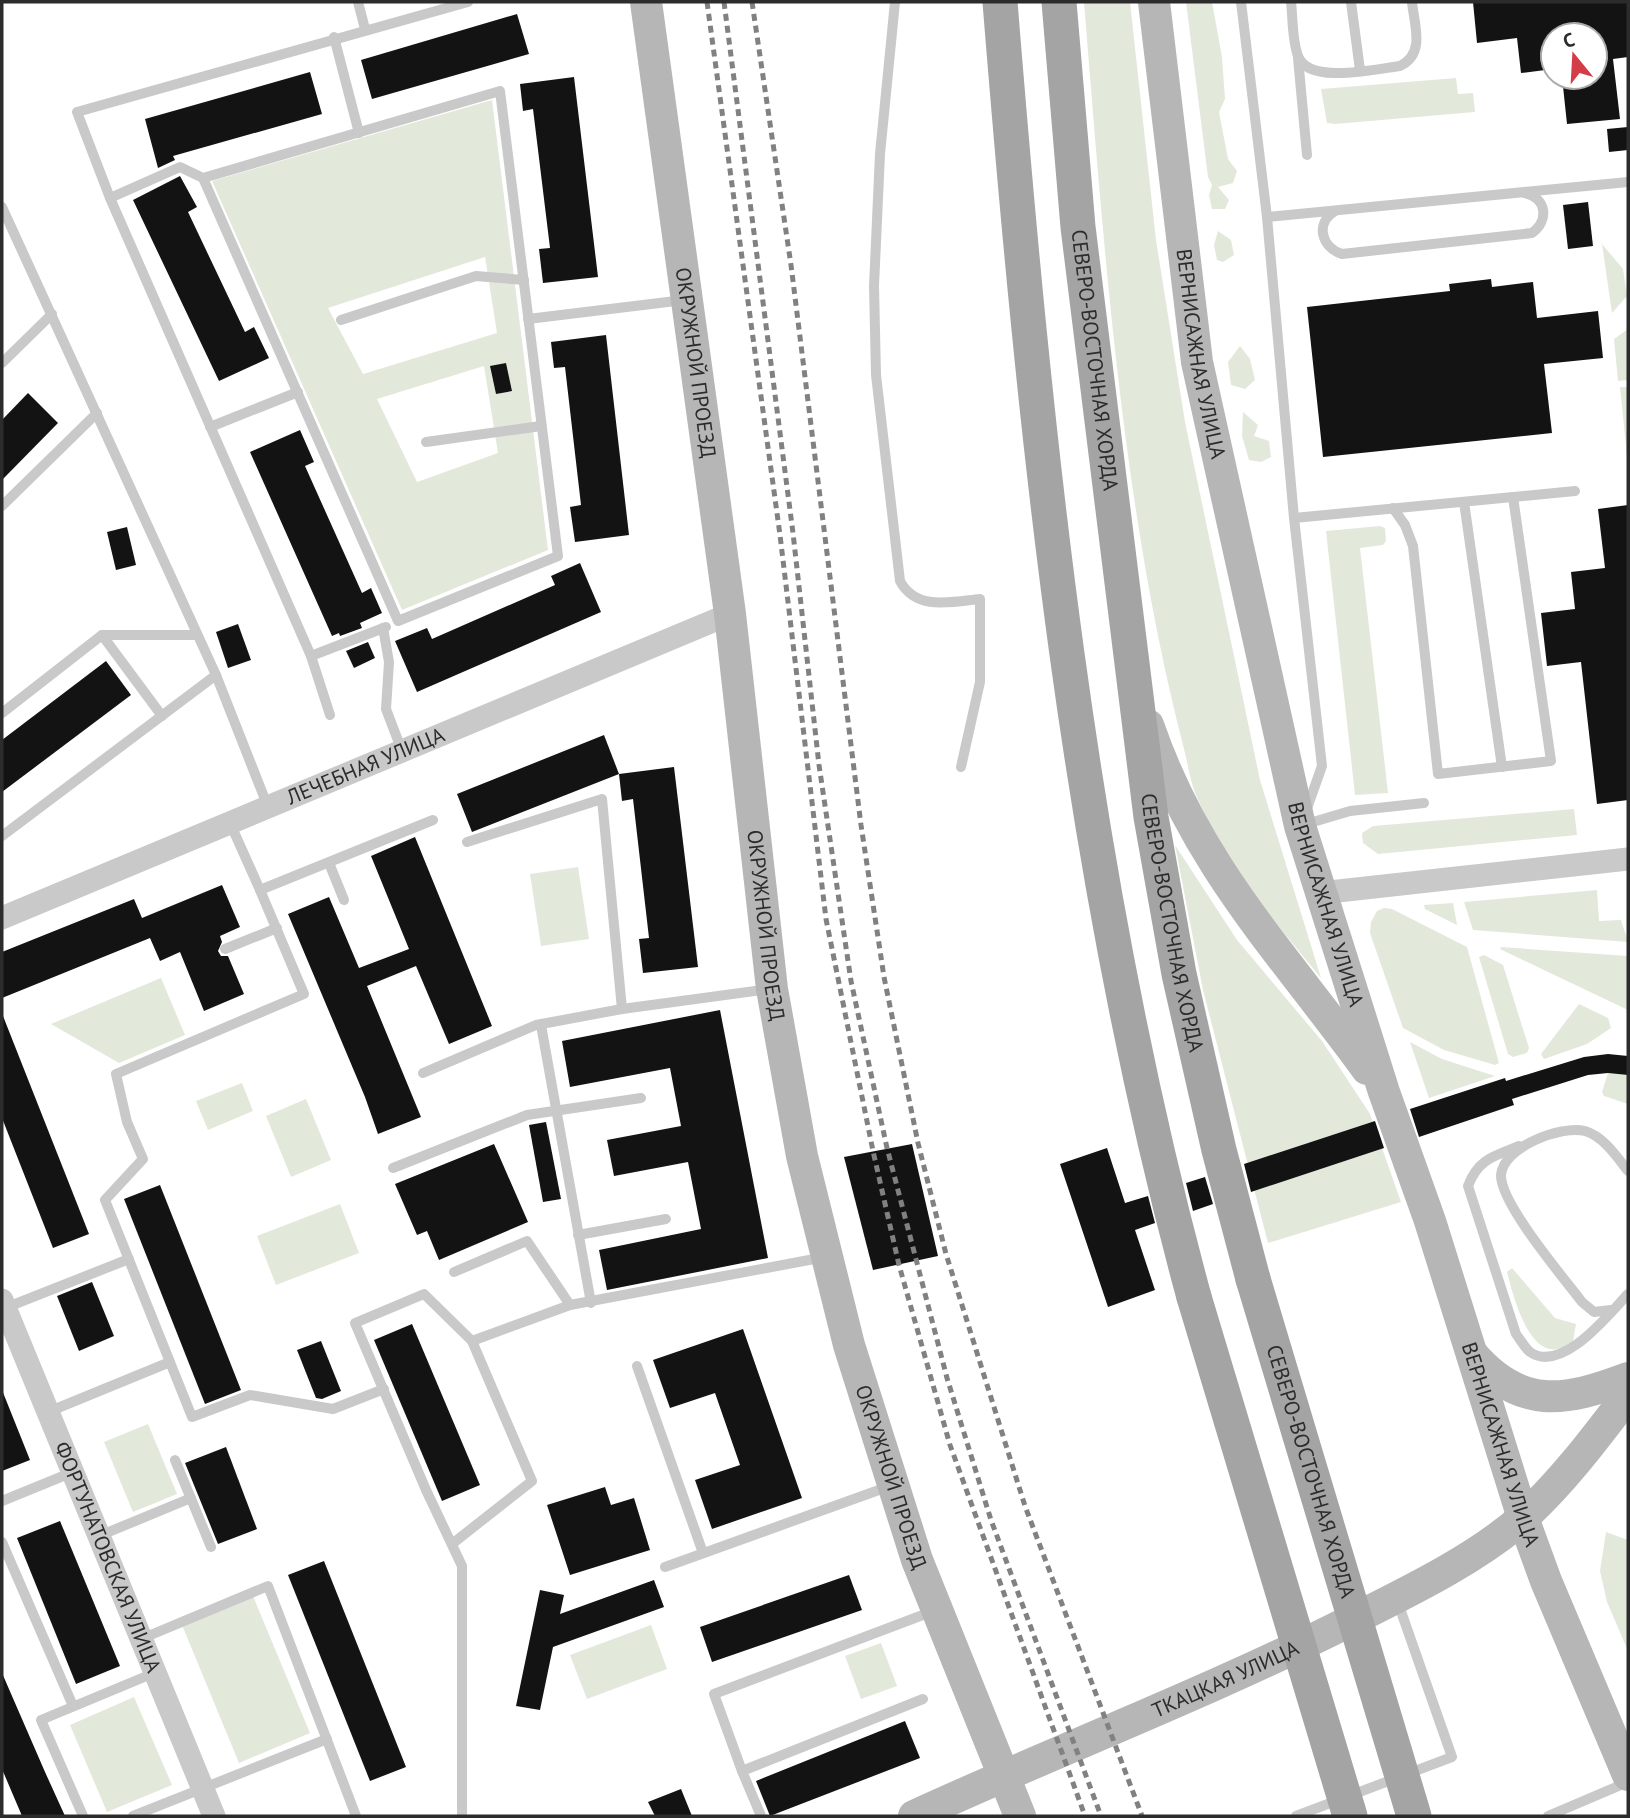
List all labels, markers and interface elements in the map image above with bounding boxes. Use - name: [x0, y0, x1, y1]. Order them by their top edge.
- north arrow: [1539, 21, 1609, 91]
- text: С: [1560, 27, 1578, 53]
- street label: СЕВЕРО-ВОСТОЧНАЯ ХОРДА: [1065, 228, 1125, 493]
- street label: ВЕРНИСАЖНАЯ УЛИЦА: [1171, 247, 1232, 462]
- street label: ОКРУЖНОЙ ПРОЕЗД: [670, 266, 722, 459]
- street label: ЛЕЧЕБНАЯ УЛИЦА: [282, 721, 449, 811]
- street label: СЕВЕРО-ВОСТОЧНАЯ ХОРДА: [1135, 792, 1210, 1055]
- street label: ВЕРНИСАЖНАЯ УЛИЦА: [1282, 799, 1370, 1010]
- street label: ОКРУЖНОЙ ПРОЕЗД: [741, 828, 791, 1023]
- street label: ВЕРНИСАЖНАЯ УЛИЦА: [1456, 1339, 1546, 1551]
- street label: СЕВЕРО-ВОСТОЧНАЯ ХОРДА: [1261, 1342, 1362, 1602]
- street label: ОКРУЖНОЙ ПРОЕЗД: [849, 1381, 933, 1573]
- street label: ФОРТУНАТОВСКАЯ УЛИЦА: [49, 1438, 168, 1677]
- street label: ТКАЦКАЯ УЛИЦА: [1148, 1634, 1304, 1724]

